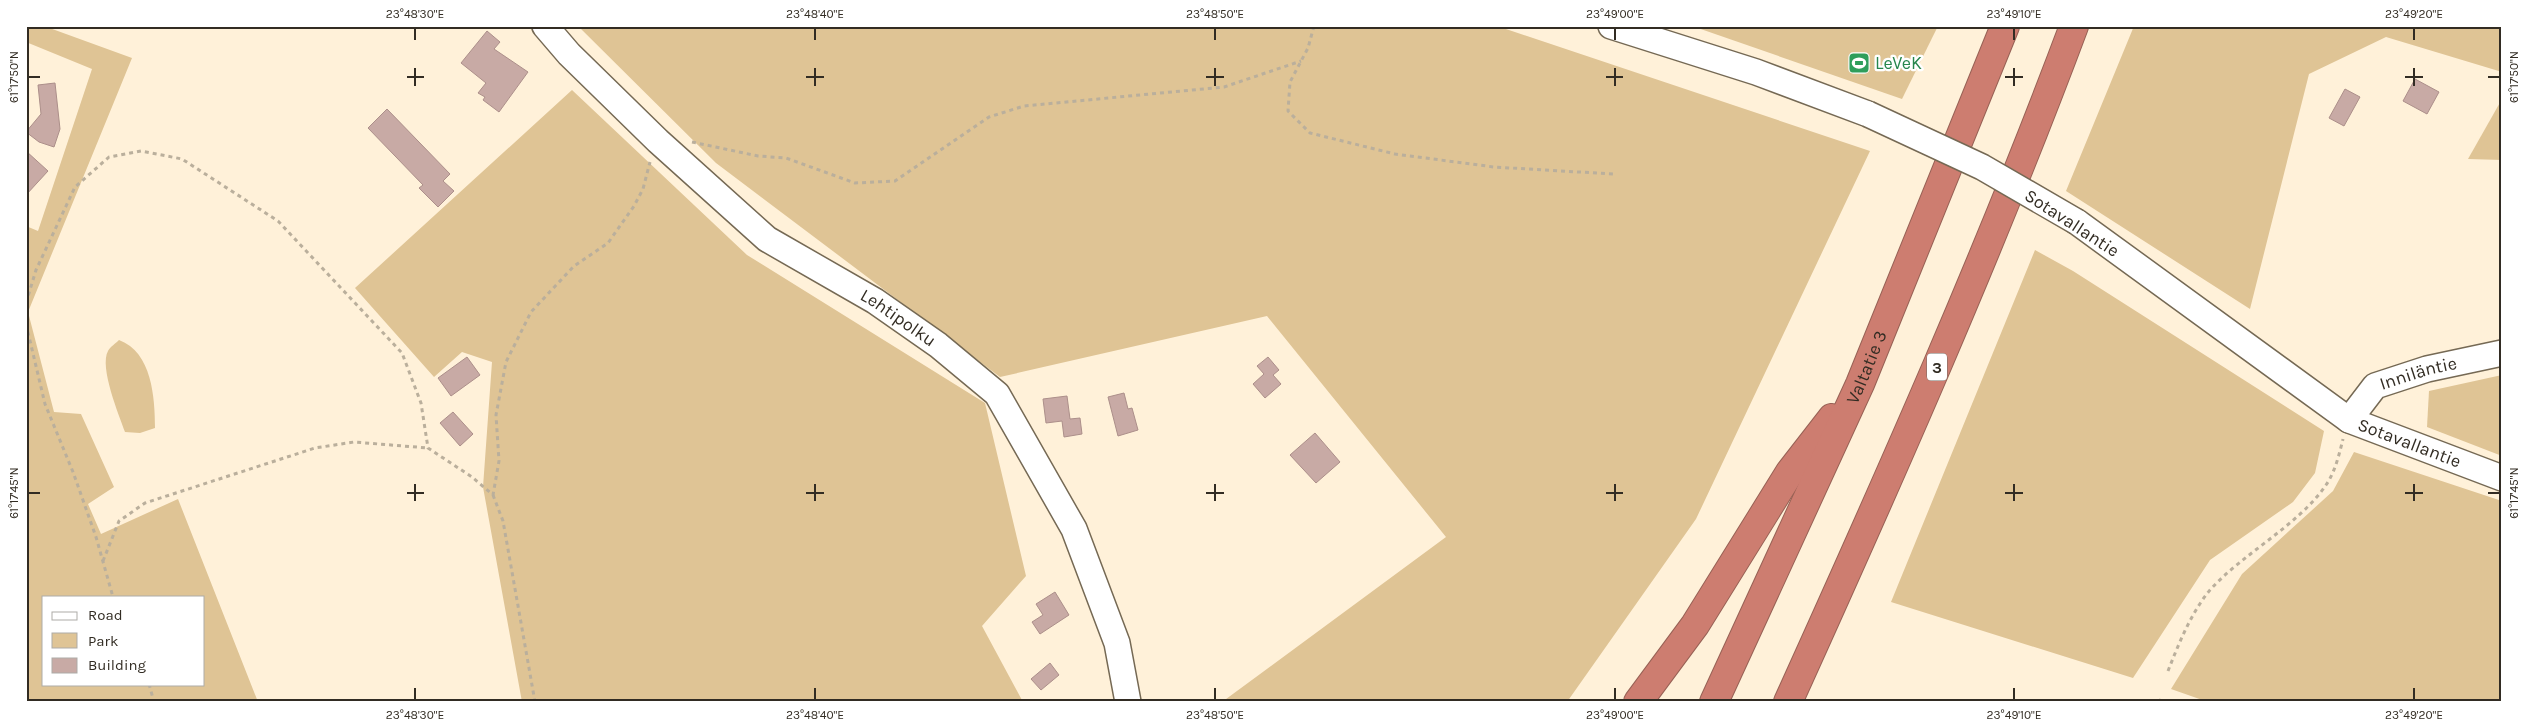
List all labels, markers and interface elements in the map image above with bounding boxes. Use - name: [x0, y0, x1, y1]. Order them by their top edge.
- text: 23°48'30"E: [386, 7, 444, 21]
- text: 23°48'40"E: [786, 7, 844, 21]
- text: 23°48'50"E: [1186, 7, 1244, 21]
- text: 23°49'00"E: [1586, 7, 1644, 21]
- text: 23°49'10"E: [1987, 7, 2041, 21]
- text: 23°49'20"E: [2385, 7, 2443, 21]
- text: 61°17'50"N: [7, 51, 21, 103]
- sports icon: LeVeK: [1847, 51, 1871, 75]
- text: 61°17'50"N: [2507, 51, 2521, 103]
- place label: LeVeK: [1875, 52, 1922, 74]
- street label: Sotavallantie: [2020, 184, 2124, 262]
- street label: Lehtipolku: [856, 284, 940, 351]
- street label: Valtatie 3: [1841, 327, 1892, 407]
- street label: Inniläntie: [2377, 352, 2459, 395]
- road number: 3: [1927, 354, 1947, 381]
- street label: Sotavallantie: [2355, 413, 2464, 472]
- text: 61°17'45"N: [7, 467, 21, 519]
- text: 61°17'45"N: [2507, 467, 2521, 519]
- legend: [42, 596, 205, 686]
- text: Road: [88, 606, 123, 624]
- text: Park: [88, 632, 118, 650]
- text: Building: [88, 656, 146, 674]
- text: 23°48'30"E: [386, 708, 444, 722]
- text: 23°48'40"E: [786, 708, 844, 722]
- text: 23°48'50"E: [1186, 708, 1244, 722]
- text: 23°49'00"E: [1586, 708, 1644, 722]
- text: 23°49'10"E: [1987, 708, 2041, 722]
- text: 23°49'20"E: [2385, 708, 2443, 722]

